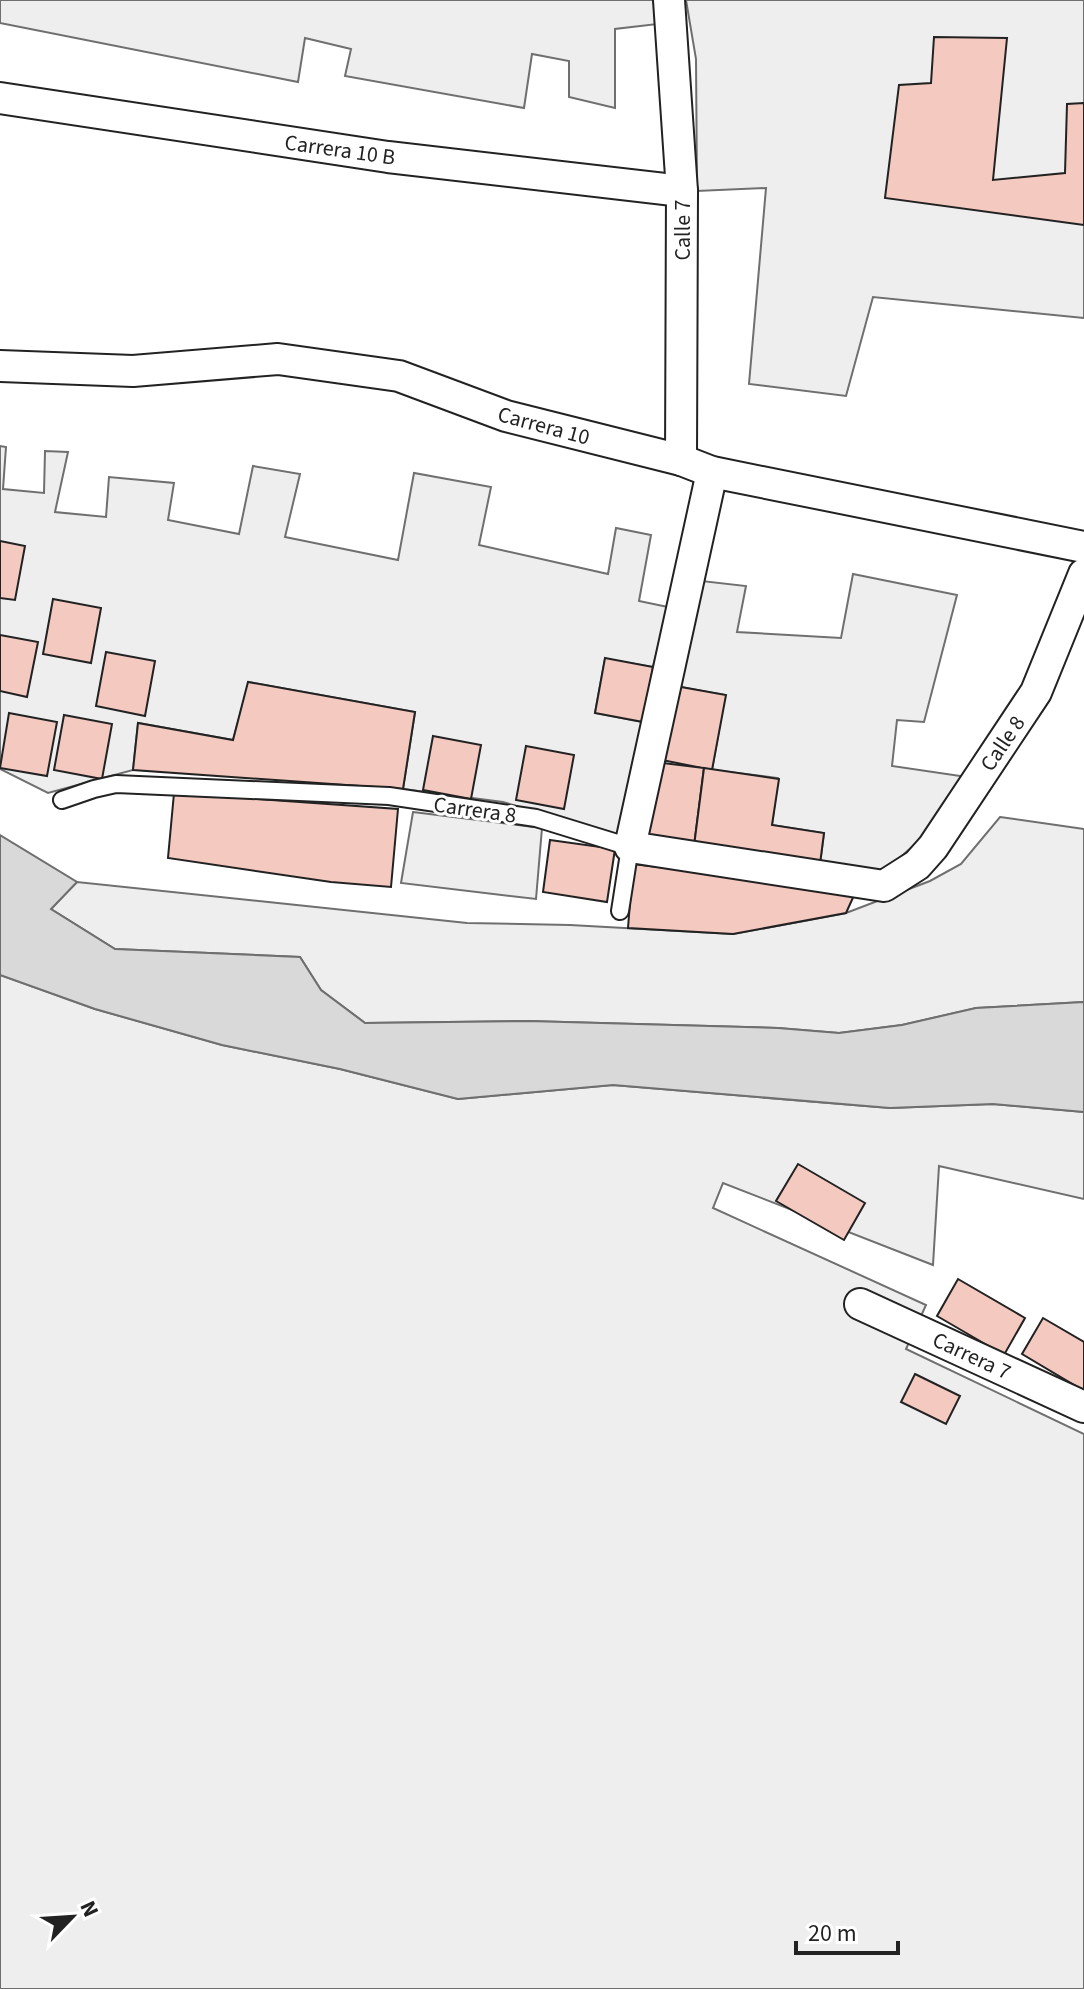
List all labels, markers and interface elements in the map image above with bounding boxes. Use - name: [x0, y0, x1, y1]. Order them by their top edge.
- street label: Carrera 10 B: [282, 126, 397, 174]
- street label: Calle 7: [667, 199, 699, 261]
- street label: Carrera 10: [494, 398, 593, 454]
- street label: Calle 8: [972, 709, 1033, 778]
- street label: Carrera 8: [431, 788, 518, 832]
- street label: Carrera 7: [927, 1324, 1016, 1388]
- north arrow: [32, 1877, 112, 1957]
- text: N: [72, 1896, 107, 1922]
- scale bar: [796, 1905, 898, 1955]
- text: 20 m: [808, 1916, 857, 1951]

